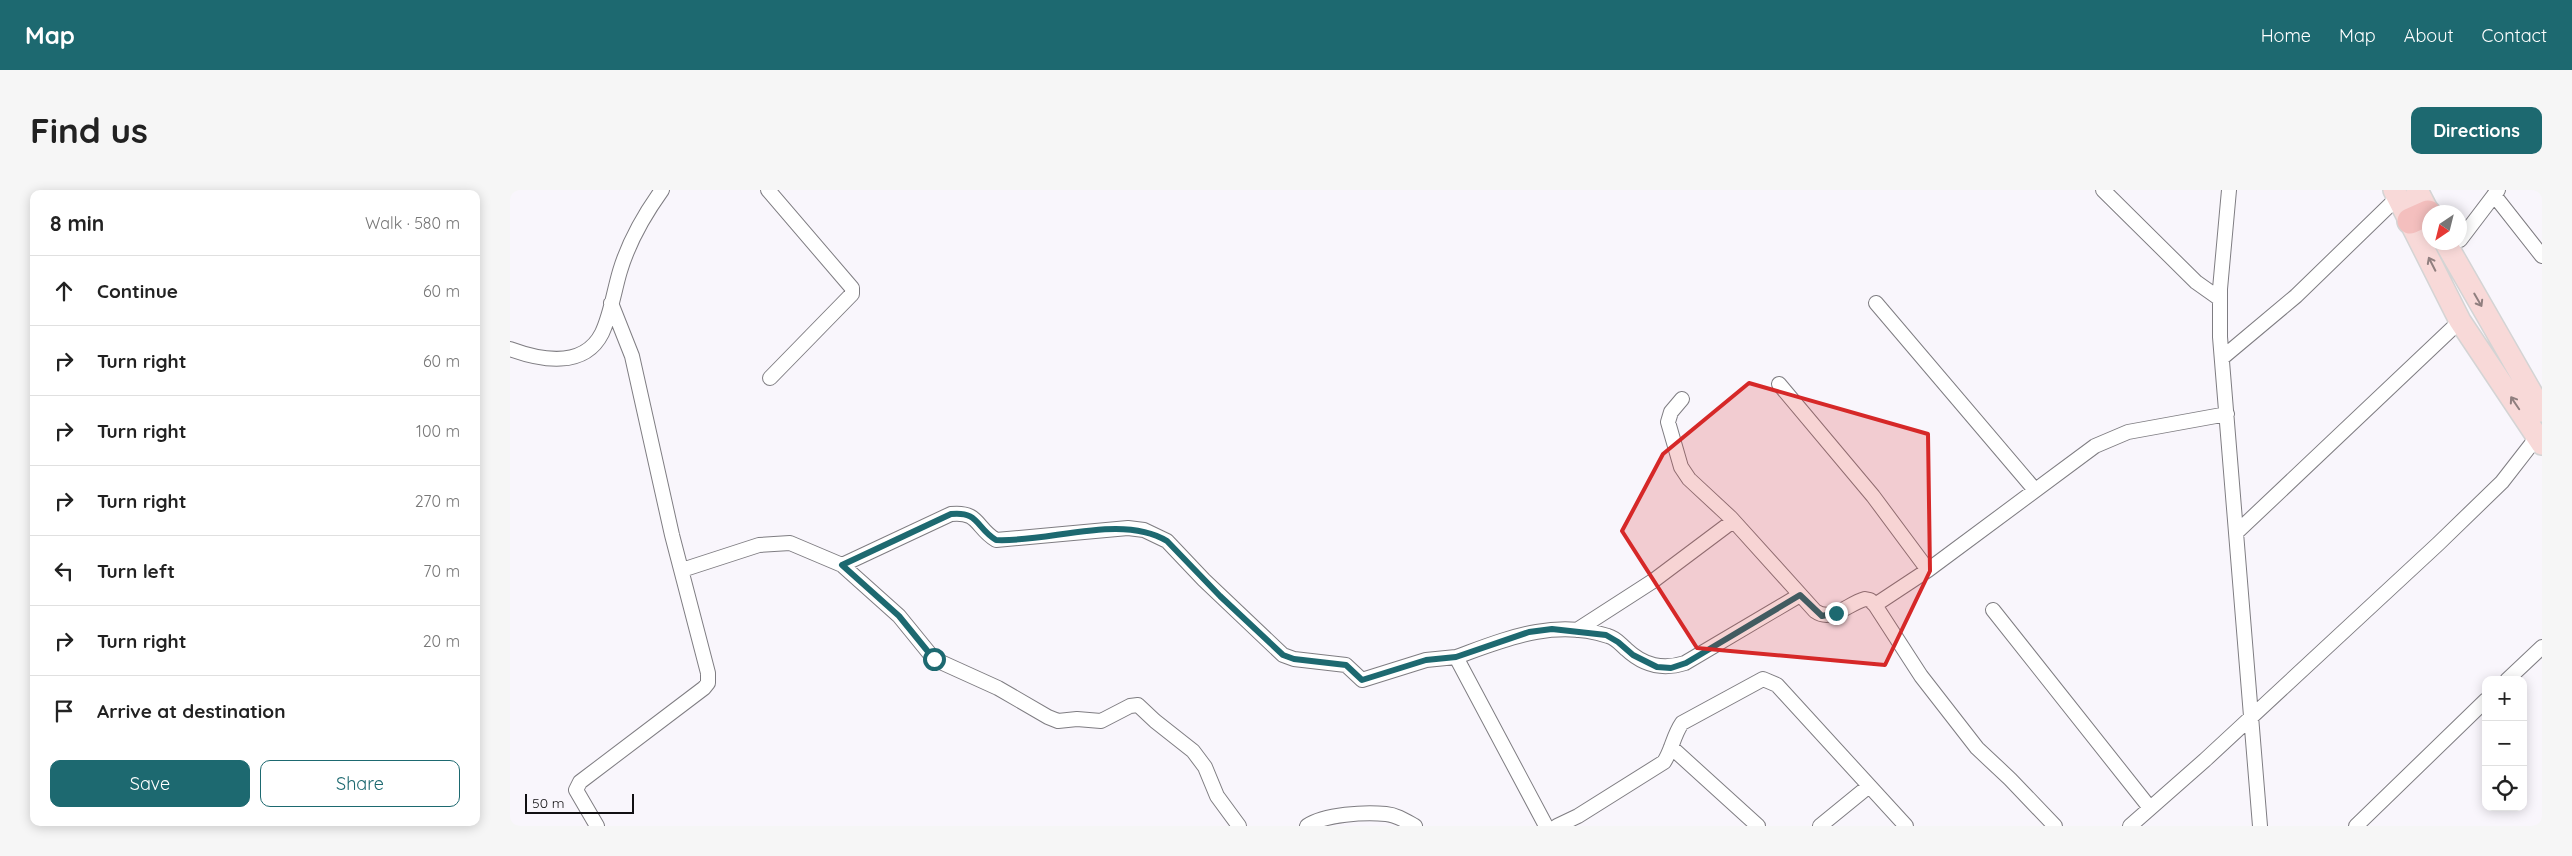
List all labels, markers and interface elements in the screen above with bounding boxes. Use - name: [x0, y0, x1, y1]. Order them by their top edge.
- text: Map: [25, 20, 75, 50]
- text: Home: [2261, 24, 2311, 47]
- text: Map: [2339, 24, 2376, 47]
- text: About: [2404, 24, 2454, 47]
- text: Contact: [2482, 24, 2547, 47]
- button: Directions: [2411, 107, 2542, 154]
- text: Find us: [30, 108, 148, 152]
- north arrow: [2422, 205, 2467, 250]
- text: 8 min: [50, 210, 104, 236]
- text: Walk · 580 m: [365, 213, 460, 233]
- one-way arrow: [2427, 257, 2436, 272]
- icon: ahead: [50, 277, 78, 305]
- text: Continue: [97, 279, 178, 303]
- text: 60 m: [423, 281, 460, 301]
- one-way arrow: [2473, 293, 2483, 307]
- icon: right: [50, 347, 78, 375]
- text: Turn right: [97, 349, 186, 373]
- text: 60 m: [423, 351, 460, 371]
- one-way arrow: [2510, 397, 2520, 411]
- icon: right: [50, 417, 78, 445]
- text: Turn right: [97, 419, 186, 443]
- text: 100 m: [416, 421, 460, 441]
- icon: right: [50, 487, 78, 515]
- text: Turn right: [97, 489, 186, 513]
- text: 270 m: [415, 491, 460, 511]
- icon: left: [50, 557, 78, 585]
- text: Turn left: [97, 559, 175, 583]
- text: 70 m: [423, 561, 460, 581]
- route end: [1825, 602, 1848, 625]
- icon: right: [50, 627, 78, 655]
- text: Turn right: [97, 629, 186, 653]
- text: 20 m: [423, 631, 460, 651]
- route start: [923, 648, 946, 671]
- map controls: [2482, 676, 2527, 811]
- button: +: [2482, 676, 2527, 721]
- icon: arrive: [50, 697, 78, 725]
- text: Arrive at destination: [97, 699, 286, 723]
- button: −: [2482, 721, 2527, 766]
- button: Save: [50, 760, 250, 807]
- button: Share: [260, 760, 460, 807]
- button: locate: [2482, 766, 2527, 811]
- scale bar: [525, 791, 634, 814]
- text: 50 m: [532, 794, 565, 812]

